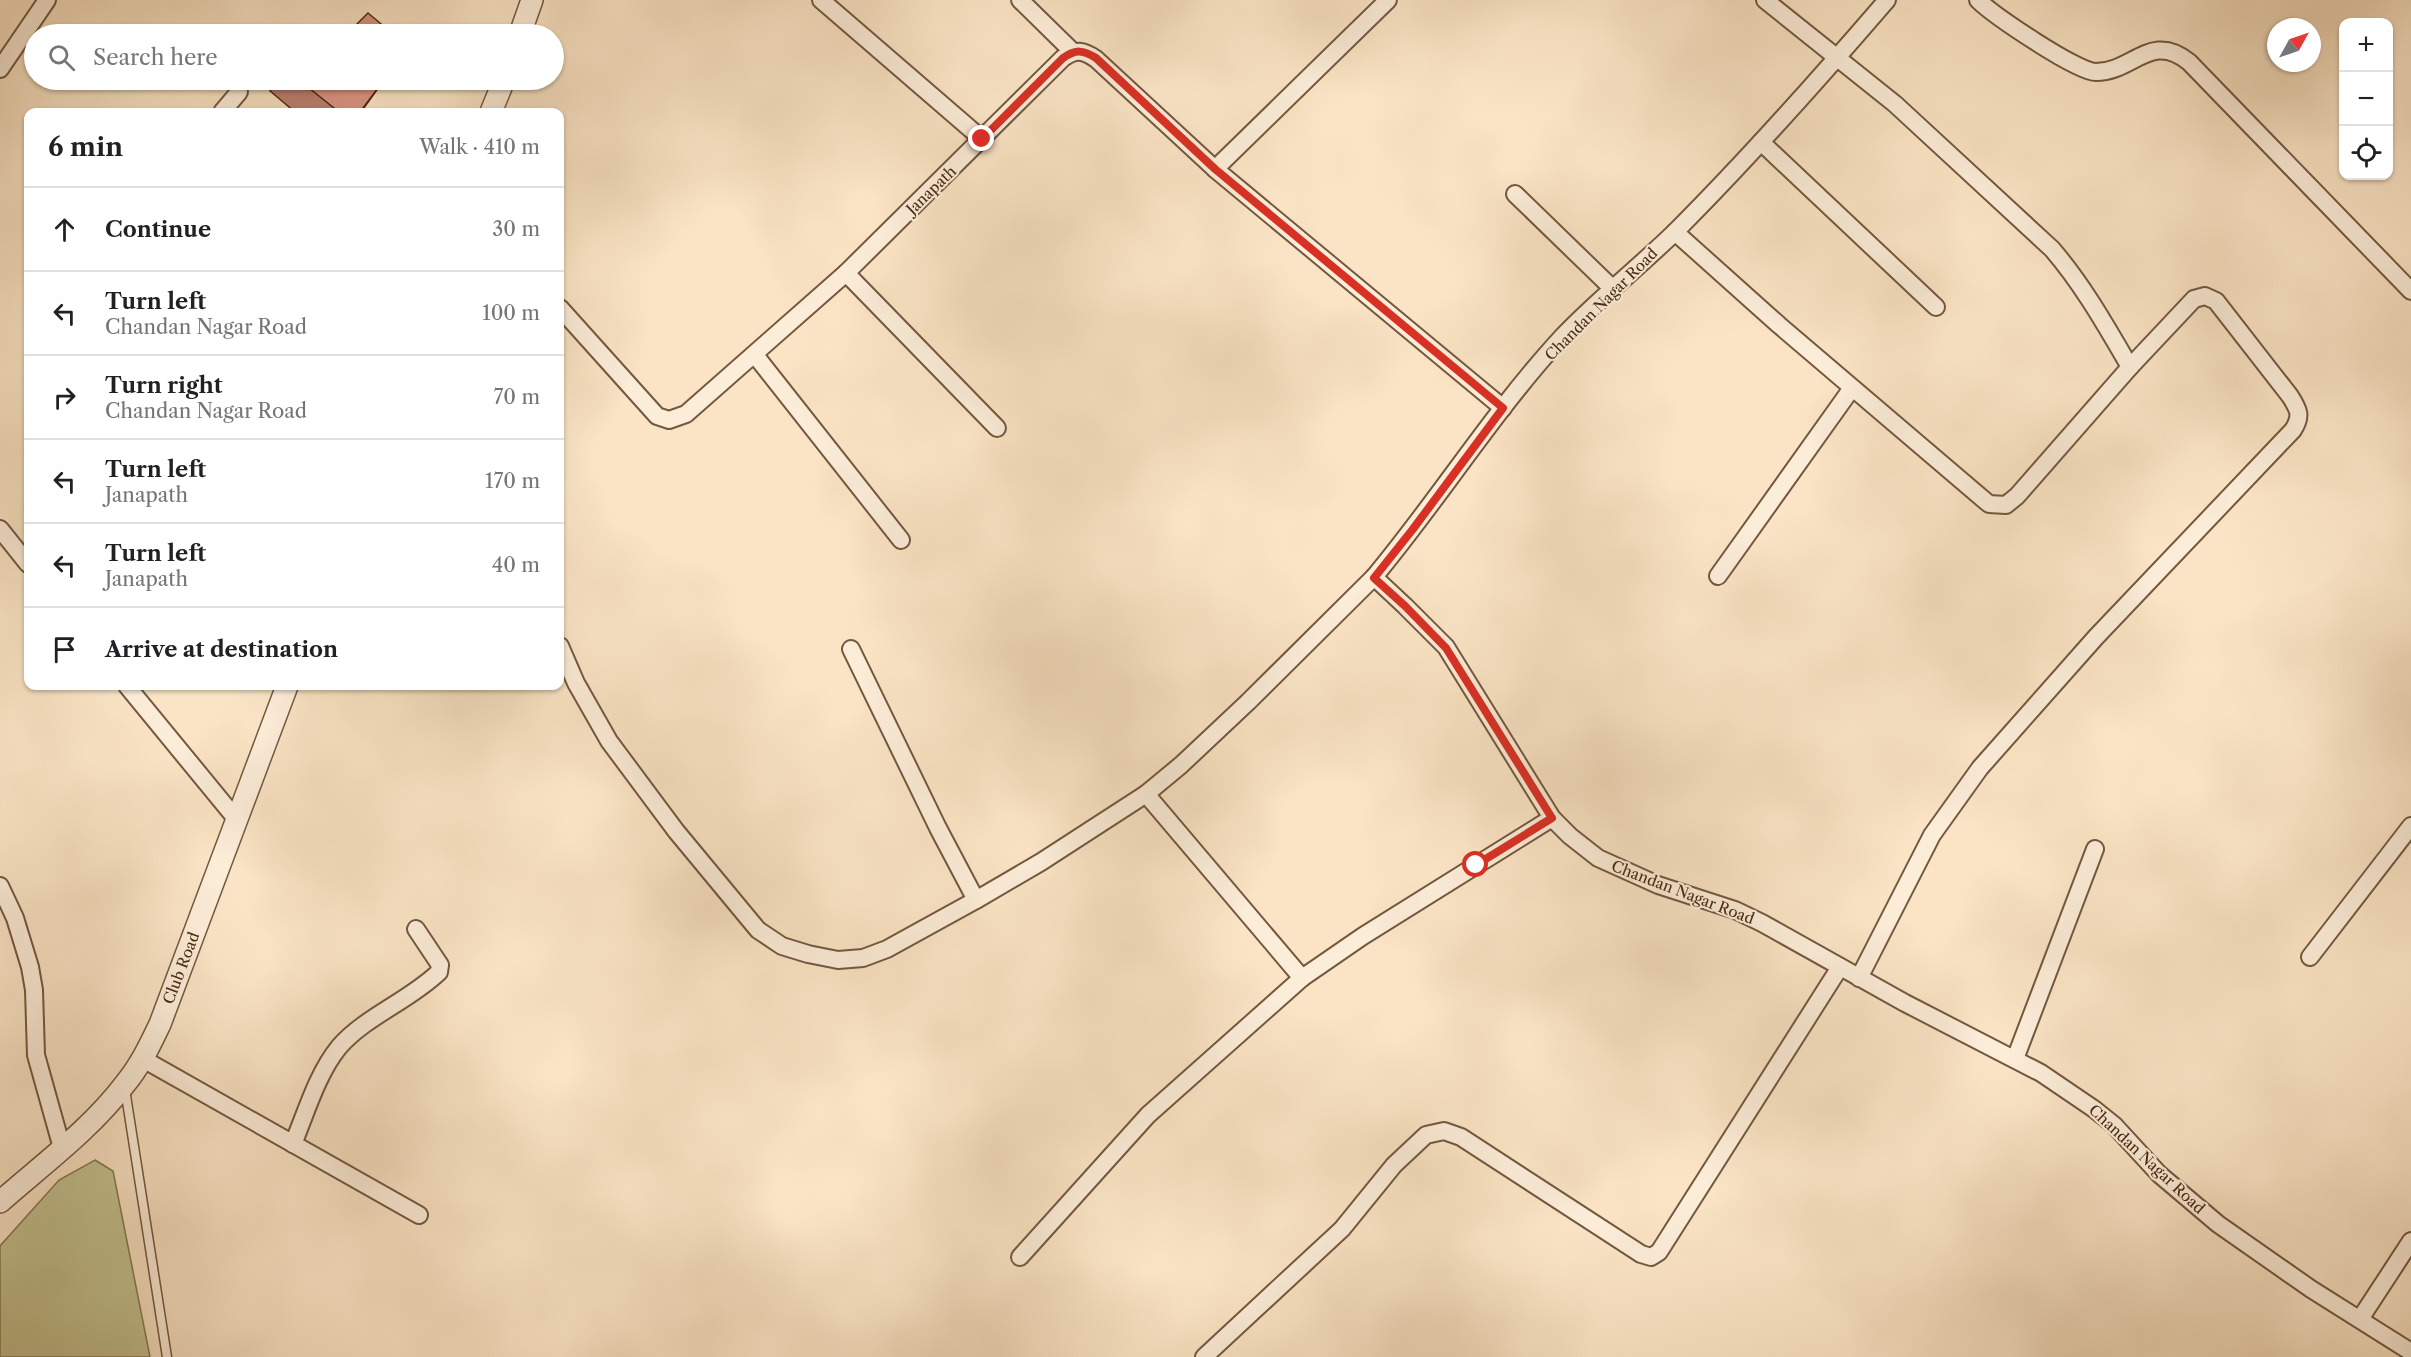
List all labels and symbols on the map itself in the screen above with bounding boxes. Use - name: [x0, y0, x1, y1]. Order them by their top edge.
- north arrow: [2267, 18, 2321, 72]
- route end: [968, 125, 994, 151]
- street label: Janapath: [901, 161, 960, 220]
- street label: Chandan Nagar Road: [1541, 244, 1661, 364]
- route start: [1462, 851, 1488, 877]
- street label: Chandan Nagar Road: [1609, 856, 1757, 928]
- street label: Club Road: [159, 929, 203, 1007]
- street label: Chandan Nagar Road: [2085, 1100, 2209, 1218]

